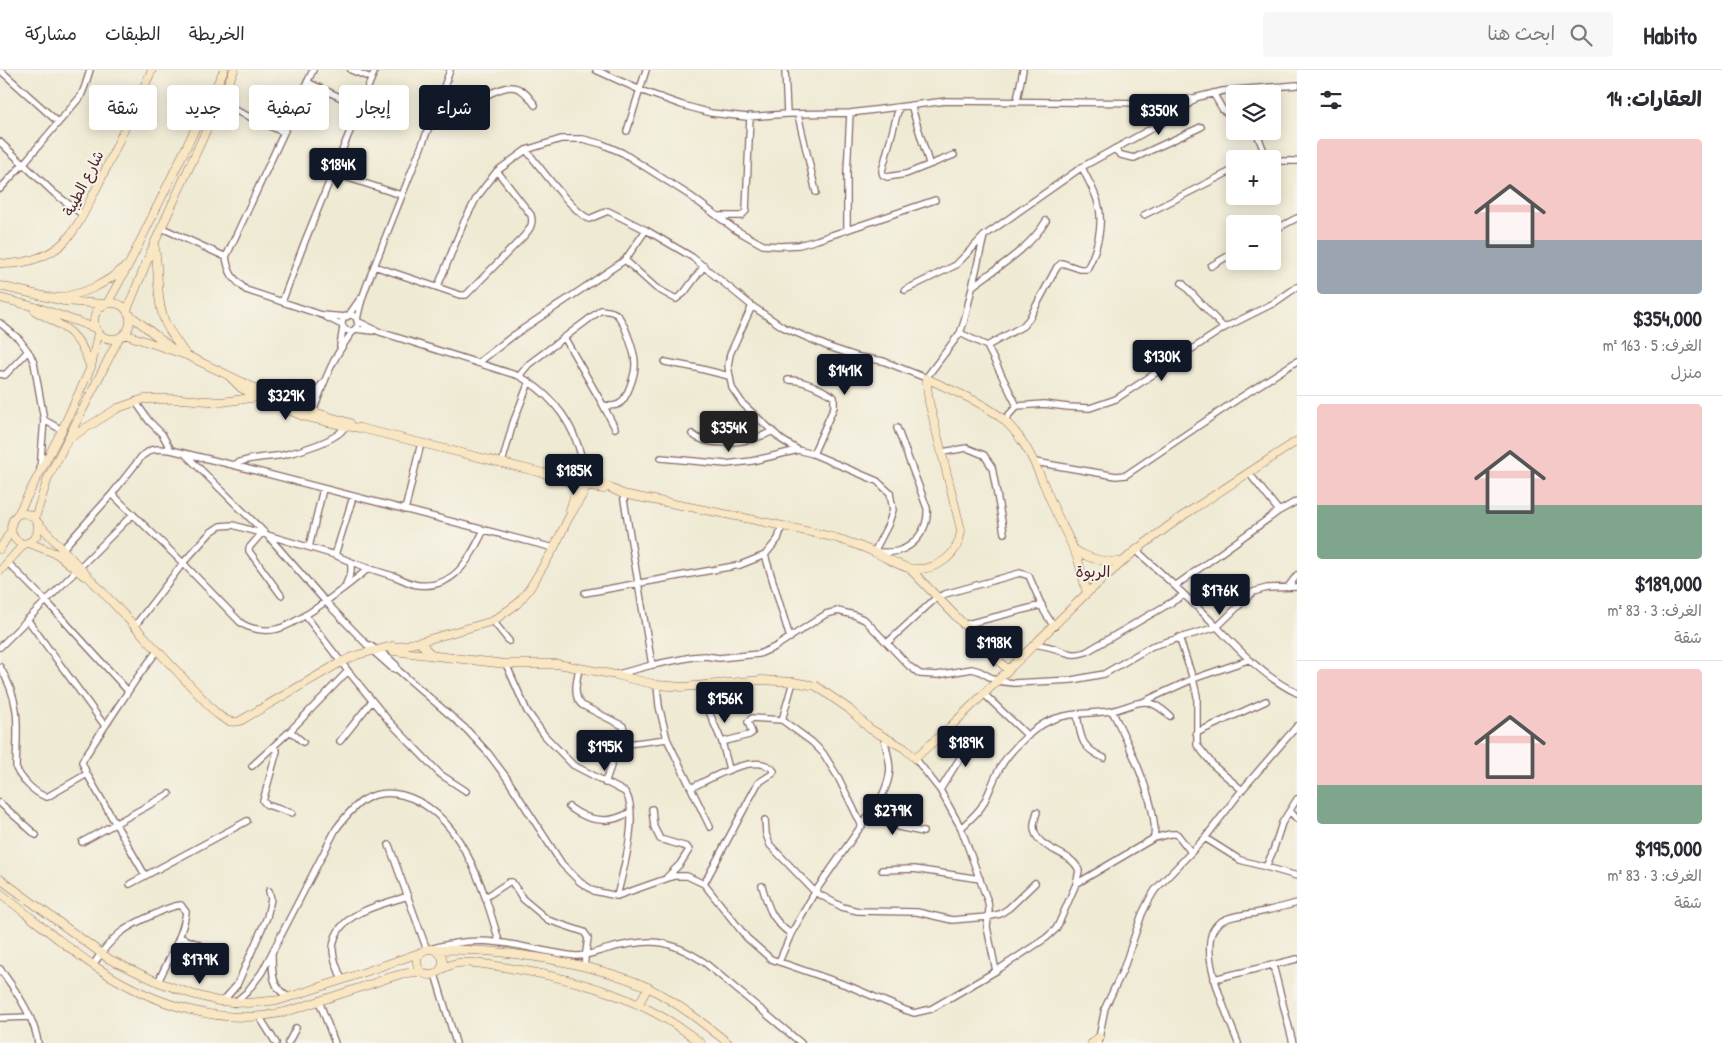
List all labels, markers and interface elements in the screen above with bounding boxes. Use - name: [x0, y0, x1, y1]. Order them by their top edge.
- search box: [1263, 12, 1613, 57]
- text: Habito: [1643, 19, 1697, 51]
- text: ابحث هنا: [1487, 20, 1555, 46]
- text: مشاركة: [25, 21, 77, 46]
- text: الطبقات: [105, 21, 161, 46]
- text: الخريطة: [189, 21, 245, 46]
- icon: search: [1567, 21, 1595, 49]
- text: العقارات: 14: [1606, 84, 1702, 113]
- chip: شقة: [89, 85, 157, 130]
- chip: جديد: [167, 85, 239, 130]
- chip: تصفية: [249, 85, 329, 130]
- chip: إيجار: [339, 85, 409, 130]
- chip: شراء: [419, 85, 490, 130]
- map controls: [1226, 85, 1281, 270]
- button: layers: [1226, 85, 1281, 140]
- icon: filters: [1317, 86, 1345, 114]
- pin: $350K: [1124, 93, 1194, 136]
- text: $350K: [1140, 99, 1178, 121]
- street label: شارع الطيبة: [58, 147, 108, 219]
- pin: $184K: [303, 148, 373, 190]
- button: +: [1226, 150, 1281, 205]
- text: $184K: [320, 153, 356, 175]
- icon: home: [1465, 171, 1555, 261]
- button: −: [1226, 215, 1281, 270]
- text: $354,000: [1633, 304, 1702, 333]
- text: الغرف: 5 · 163 m²: [1603, 334, 1702, 356]
- pin: $130K: [1127, 340, 1197, 382]
- text: $130K: [1144, 345, 1180, 367]
- pin: $141K: [810, 354, 880, 396]
- text: $141K: [828, 359, 862, 381]
- text: منزل: [1670, 361, 1702, 383]
- pin: $329K: [251, 378, 321, 421]
- text: $329K: [267, 384, 305, 406]
- pin: $354K: [694, 410, 764, 453]
- text: $354K: [711, 416, 747, 438]
- icon: home: [1465, 437, 1555, 527]
- pin: $185K: [539, 454, 609, 496]
- text: $185K: [556, 459, 592, 481]
- district label: الربوة: [1076, 560, 1110, 582]
- text: $189,000: [1634, 569, 1702, 598]
- pin: $176K: [1185, 574, 1255, 616]
- text: $176K: [1202, 579, 1238, 601]
- text: الغرف: 3 · 83 m²: [1608, 599, 1702, 621]
- pin: $198K: [959, 626, 1029, 668]
- text: شقة: [1674, 626, 1702, 648]
- text: $198K: [976, 631, 1012, 653]
- pin: $156K: [690, 682, 760, 724]
- text: $156K: [707, 687, 743, 709]
- icon: home: [1465, 702, 1555, 792]
- pin: $189K: [931, 726, 1001, 768]
- pin: $195K: [570, 730, 640, 772]
- text: $189K: [948, 731, 984, 753]
- text: $195K: [588, 735, 622, 757]
- pin: $279K: [858, 794, 928, 836]
- text: $279K: [874, 799, 912, 821]
- text: $195,000: [1635, 834, 1702, 863]
- text: الغرف: 3 · 83 m²: [1608, 864, 1702, 886]
- text: شقة: [1674, 891, 1702, 913]
- pin: $179K: [165, 942, 235, 985]
- text: $179K: [182, 948, 218, 970]

